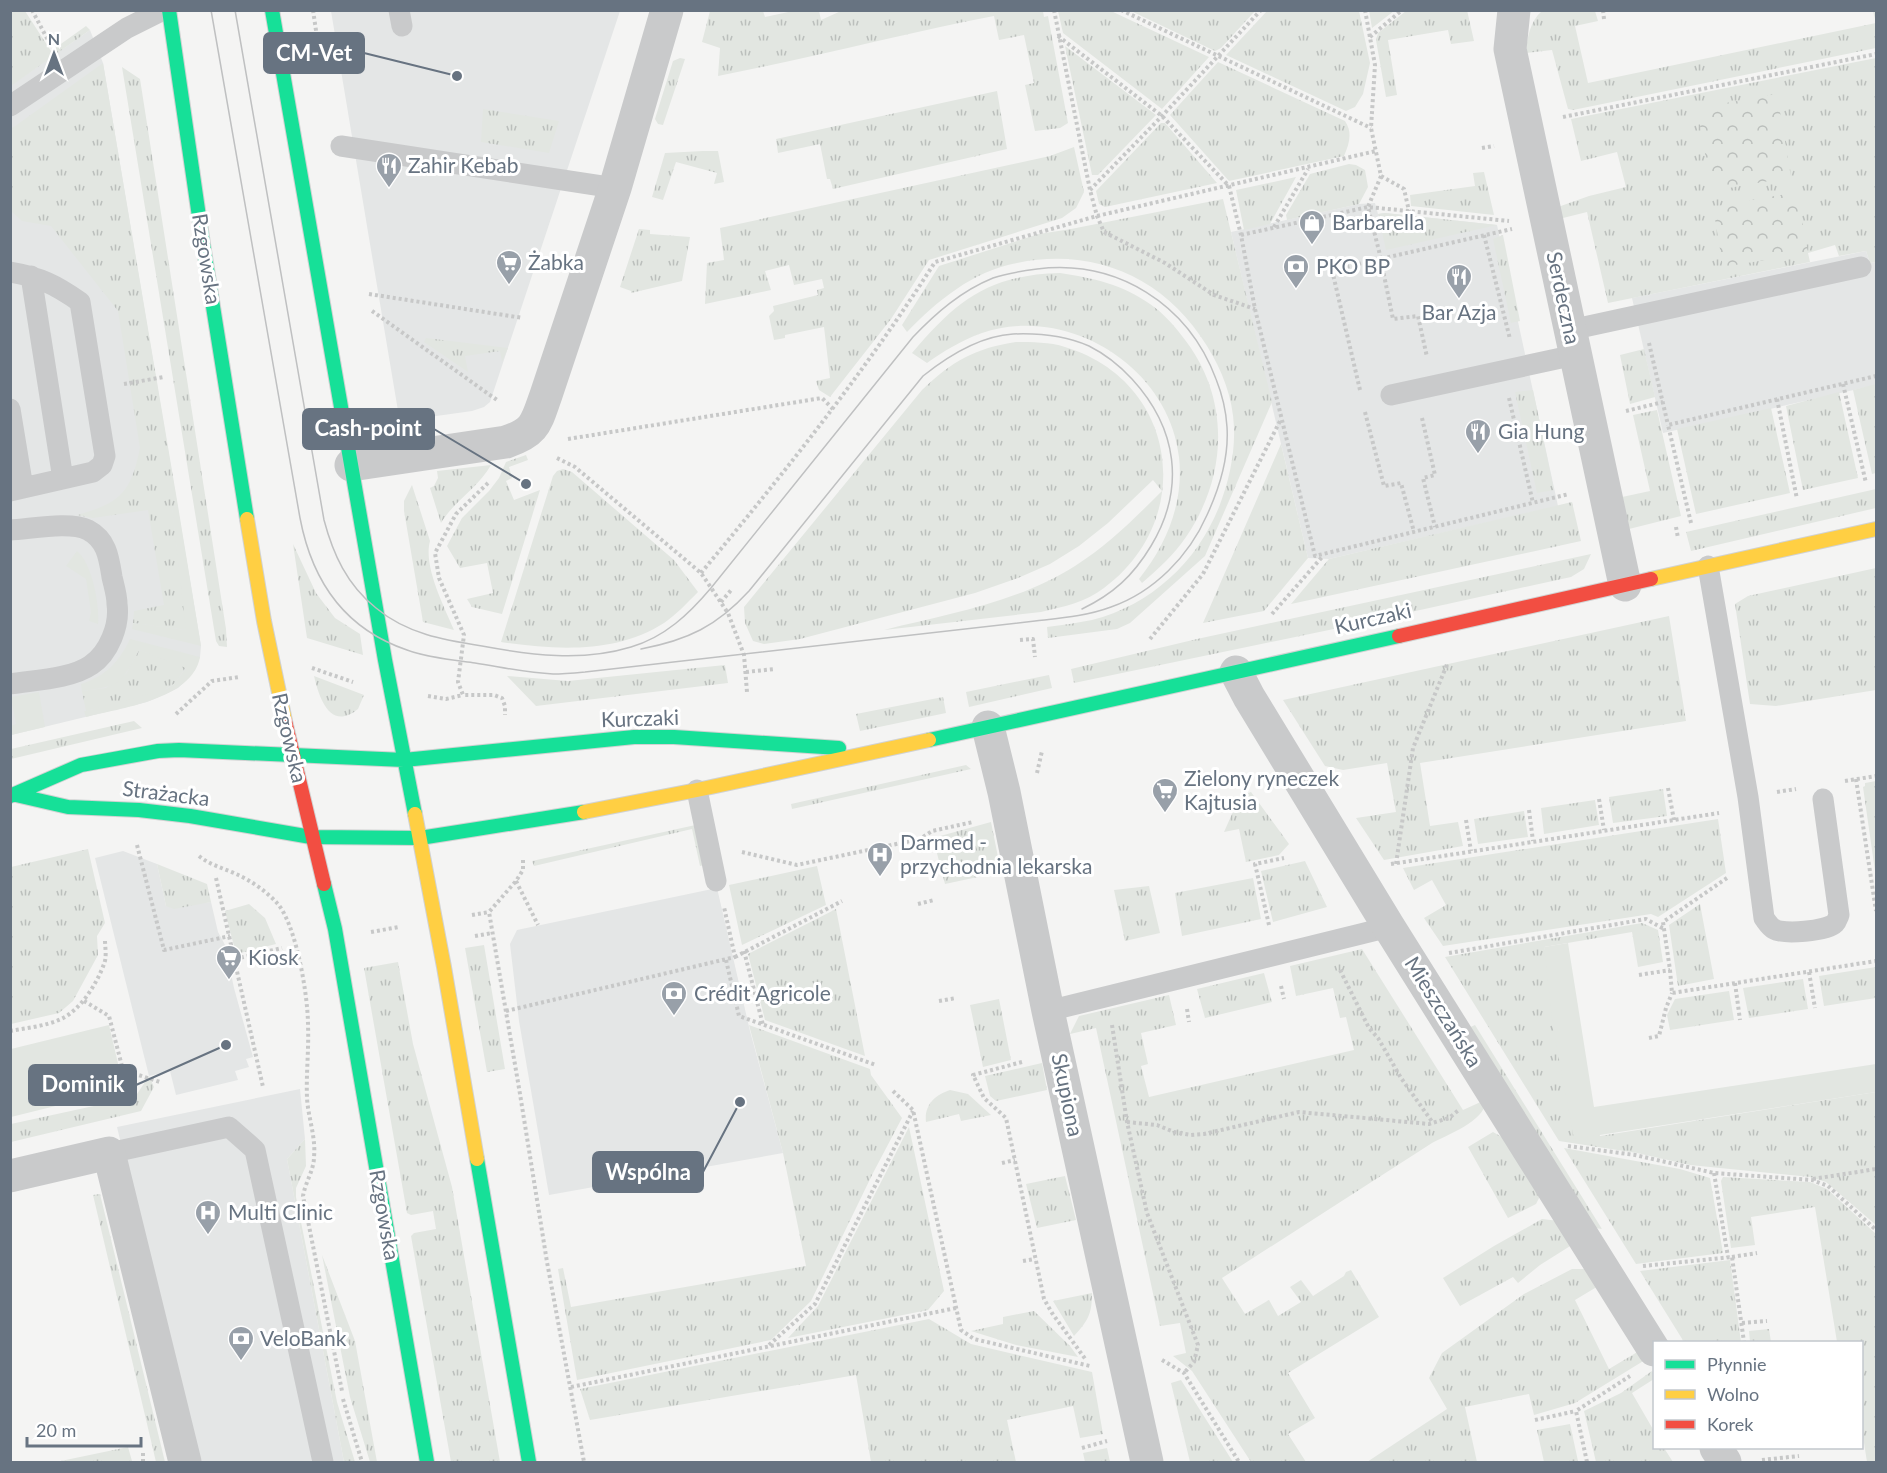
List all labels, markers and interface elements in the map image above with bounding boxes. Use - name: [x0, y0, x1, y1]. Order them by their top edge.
- north arrow: [24, 24, 84, 84]
- text: N: [48, 29, 60, 48]
- callout: CM-Vet: [264, 33, 364, 73]
- text: CM-Vet: [276, 39, 353, 66]
- restaurant icon: Zahir Kebab: [374, 151, 404, 189]
- place label: Zahir Kebab: [408, 152, 519, 177]
- shop icon: Barbarella: [1297, 208, 1327, 246]
- place label: Barbarella: [1332, 209, 1424, 234]
- street label: Rzgowska: [188, 211, 227, 306]
- supermarket icon: Żabka: [494, 248, 524, 286]
- place label: Żabka: [528, 249, 584, 274]
- street label: Serdeczna: [1542, 249, 1586, 346]
- bank icon: PKO BP: [1281, 252, 1311, 290]
- place label: PKO BP: [1316, 253, 1390, 278]
- restaurant icon: Bar Azja: [1444, 262, 1474, 300]
- place label: Bar Azja: [1422, 299, 1496, 324]
- callout: Cash-point: [303, 409, 434, 449]
- text: Cash-point: [314, 414, 422, 441]
- restaurant icon: Gia Hung: [1463, 417, 1493, 455]
- place label: Gia Hung: [1498, 418, 1584, 443]
- street label: Kurczaki: [1332, 597, 1413, 638]
- street label: Rzgowska: [268, 690, 313, 785]
- street label: Kurczaki: [601, 704, 679, 731]
- place label: Zielony ryneczek Kajtusia: [1184, 765, 1339, 814]
- street label: Strażacka: [121, 775, 211, 810]
- supermarket icon: Zielony ryneczek Kajtusia: [1150, 776, 1180, 814]
- place label: Darmed - przychodnia lekarska: [900, 829, 1092, 878]
- hospital icon: Darmed - przychodnia lekarska: [865, 840, 895, 878]
- supermarket icon: Kiosk: [214, 943, 244, 981]
- place label: Kiosk: [248, 944, 299, 969]
- street label: Mieszczańska: [1400, 951, 1488, 1071]
- bank icon: Crédit Agricole: [659, 979, 689, 1017]
- place label: Crédit Agricole: [694, 980, 831, 1005]
- street label: Skupiona: [1047, 1051, 1089, 1139]
- callout: Dominik: [29, 1065, 136, 1105]
- text: Dominik: [42, 1070, 125, 1097]
- callout: Wspólna: [593, 1152, 703, 1192]
- text: Wspólna: [605, 1158, 691, 1185]
- street label: Rzgowska: [365, 1167, 406, 1262]
- hospital icon: Multi Clinic: [193, 1198, 223, 1236]
- place label: Multi Clinic: [228, 1199, 333, 1224]
- bank icon: VeloBank: [226, 1324, 256, 1362]
- place label: VeloBank: [260, 1325, 347, 1350]
- legend: [1653, 1341, 1863, 1449]
- text: Płynnie: [1707, 1353, 1767, 1375]
- text: Wolno: [1707, 1383, 1759, 1405]
- scale bar: [27, 1410, 141, 1448]
- text: Korek: [1707, 1413, 1754, 1435]
- text: 20 m: [36, 1419, 76, 1441]

